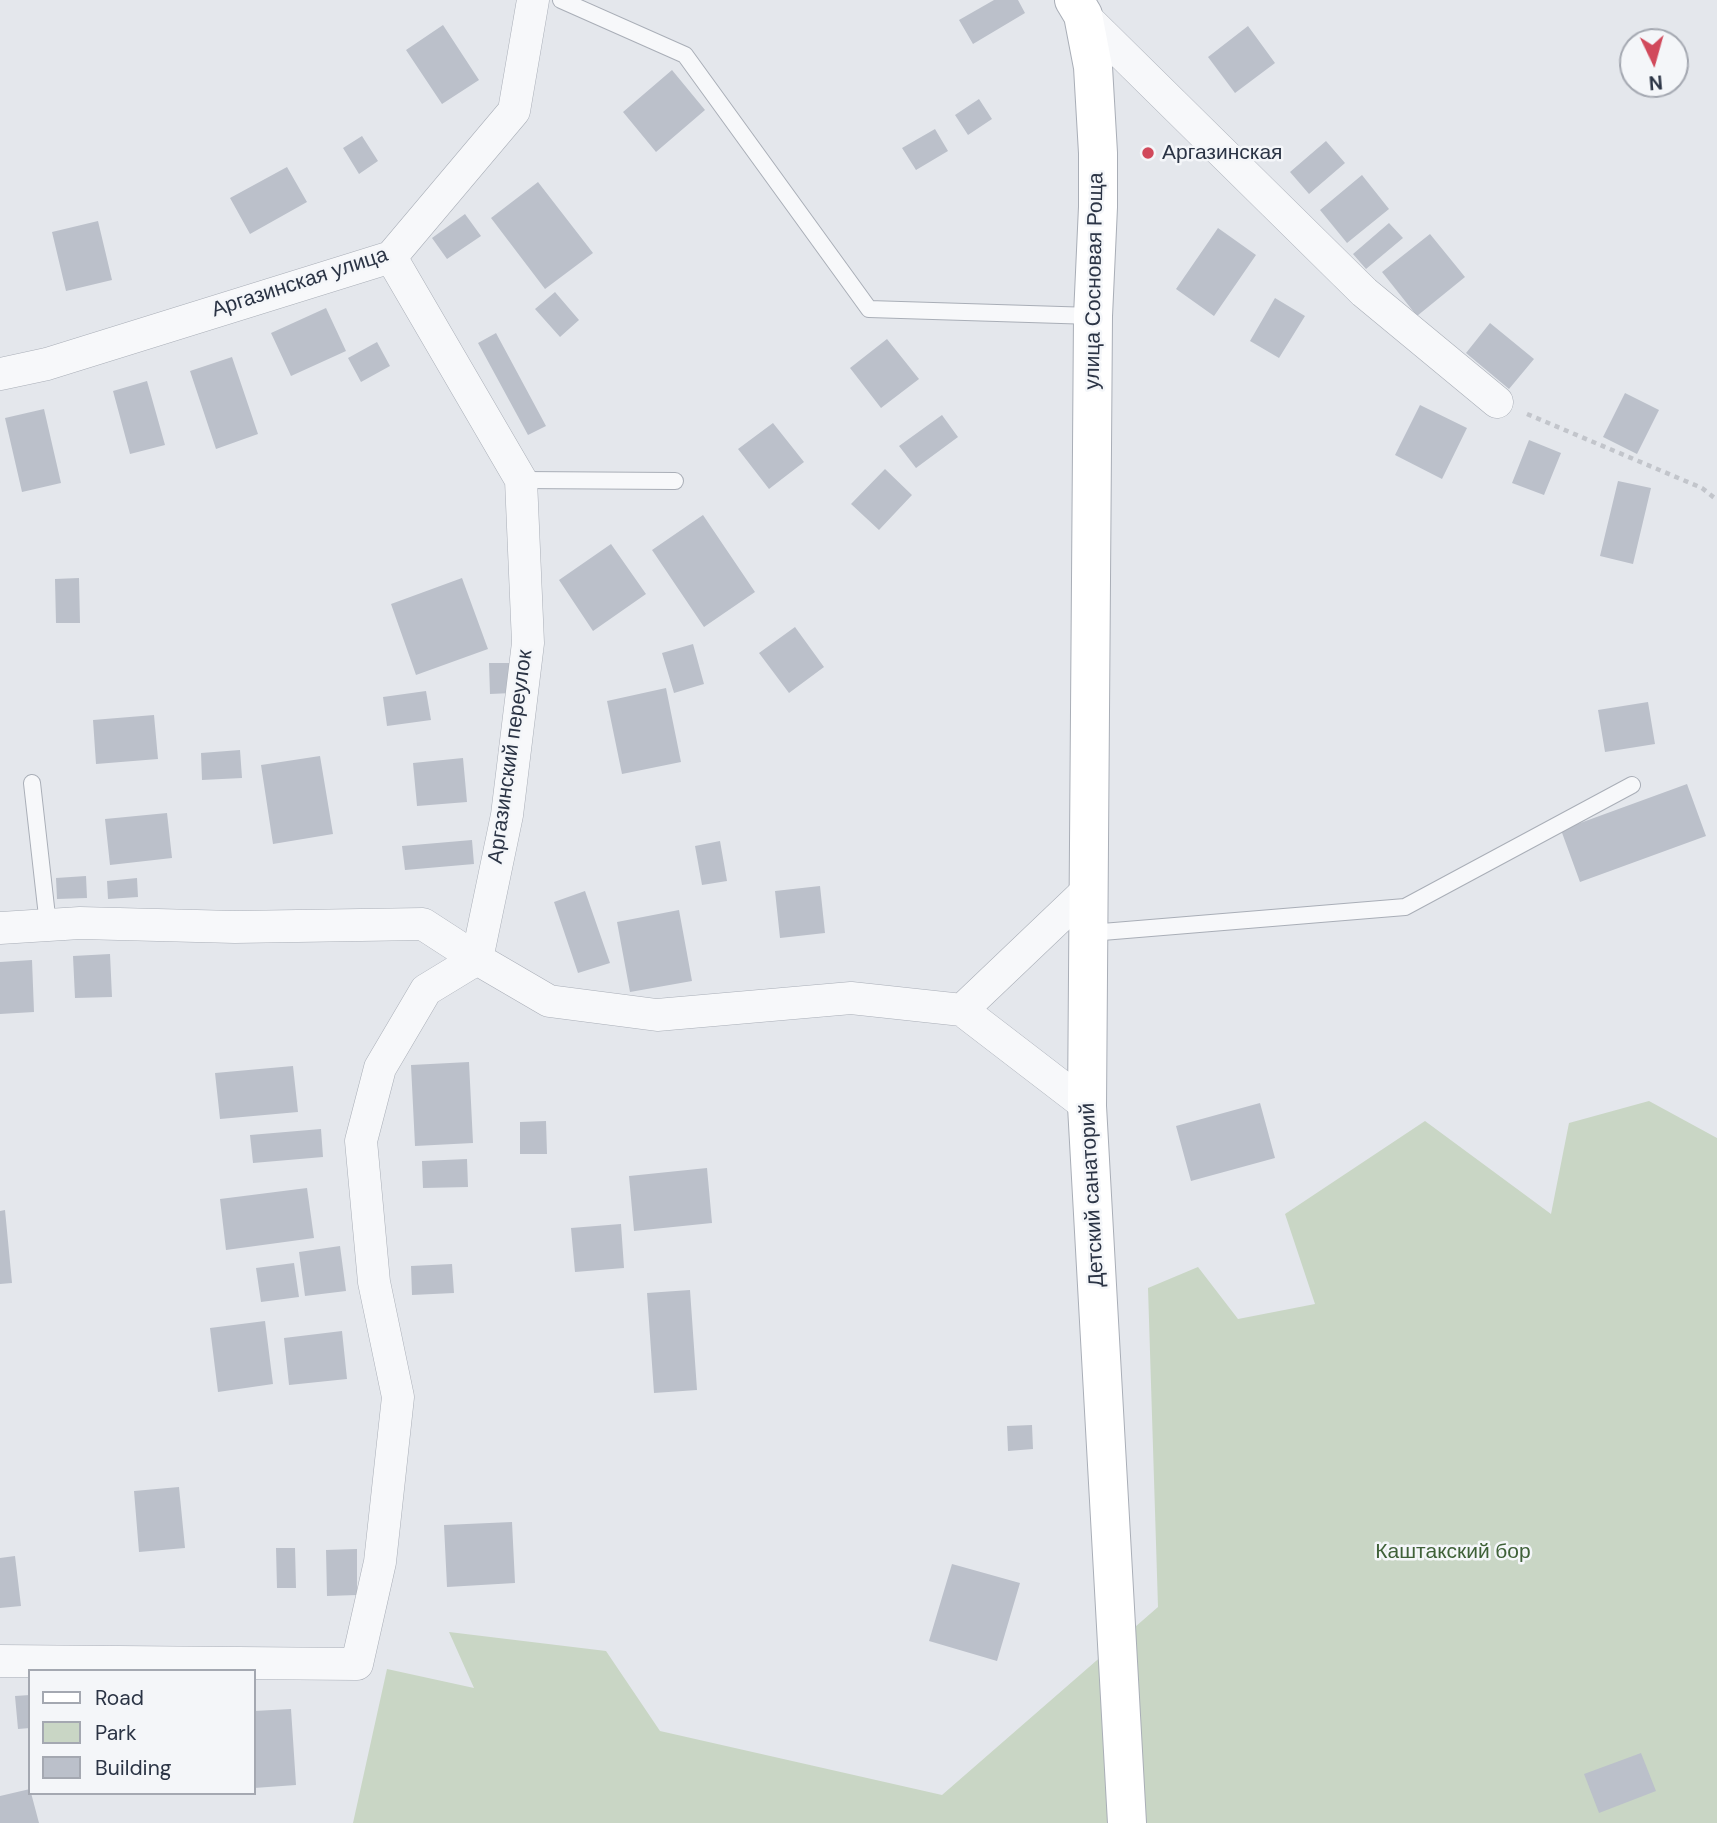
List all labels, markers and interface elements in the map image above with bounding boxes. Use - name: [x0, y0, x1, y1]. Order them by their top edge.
- north arrow: [1619, 28, 1689, 98]
- text: N: [1648, 69, 1664, 95]
- place label: Аргазинская: [1162, 140, 1282, 166]
- marker: Аргазинская: [1140, 145, 1156, 161]
- street label: улица Сосновая Роща: [1081, 172, 1109, 390]
- street label: Аргазинская улица: [209, 243, 391, 323]
- street label: Аргазинский переулок: [484, 649, 538, 865]
- street label: Детский санаторий: [1076, 1102, 1110, 1288]
- park label: Каштакский бор: [1375, 1539, 1531, 1565]
- legend: [28, 1669, 256, 1795]
- text: Road: [95, 1684, 144, 1712]
- text: Park: [95, 1719, 136, 1747]
- text: Building: [95, 1754, 171, 1782]

